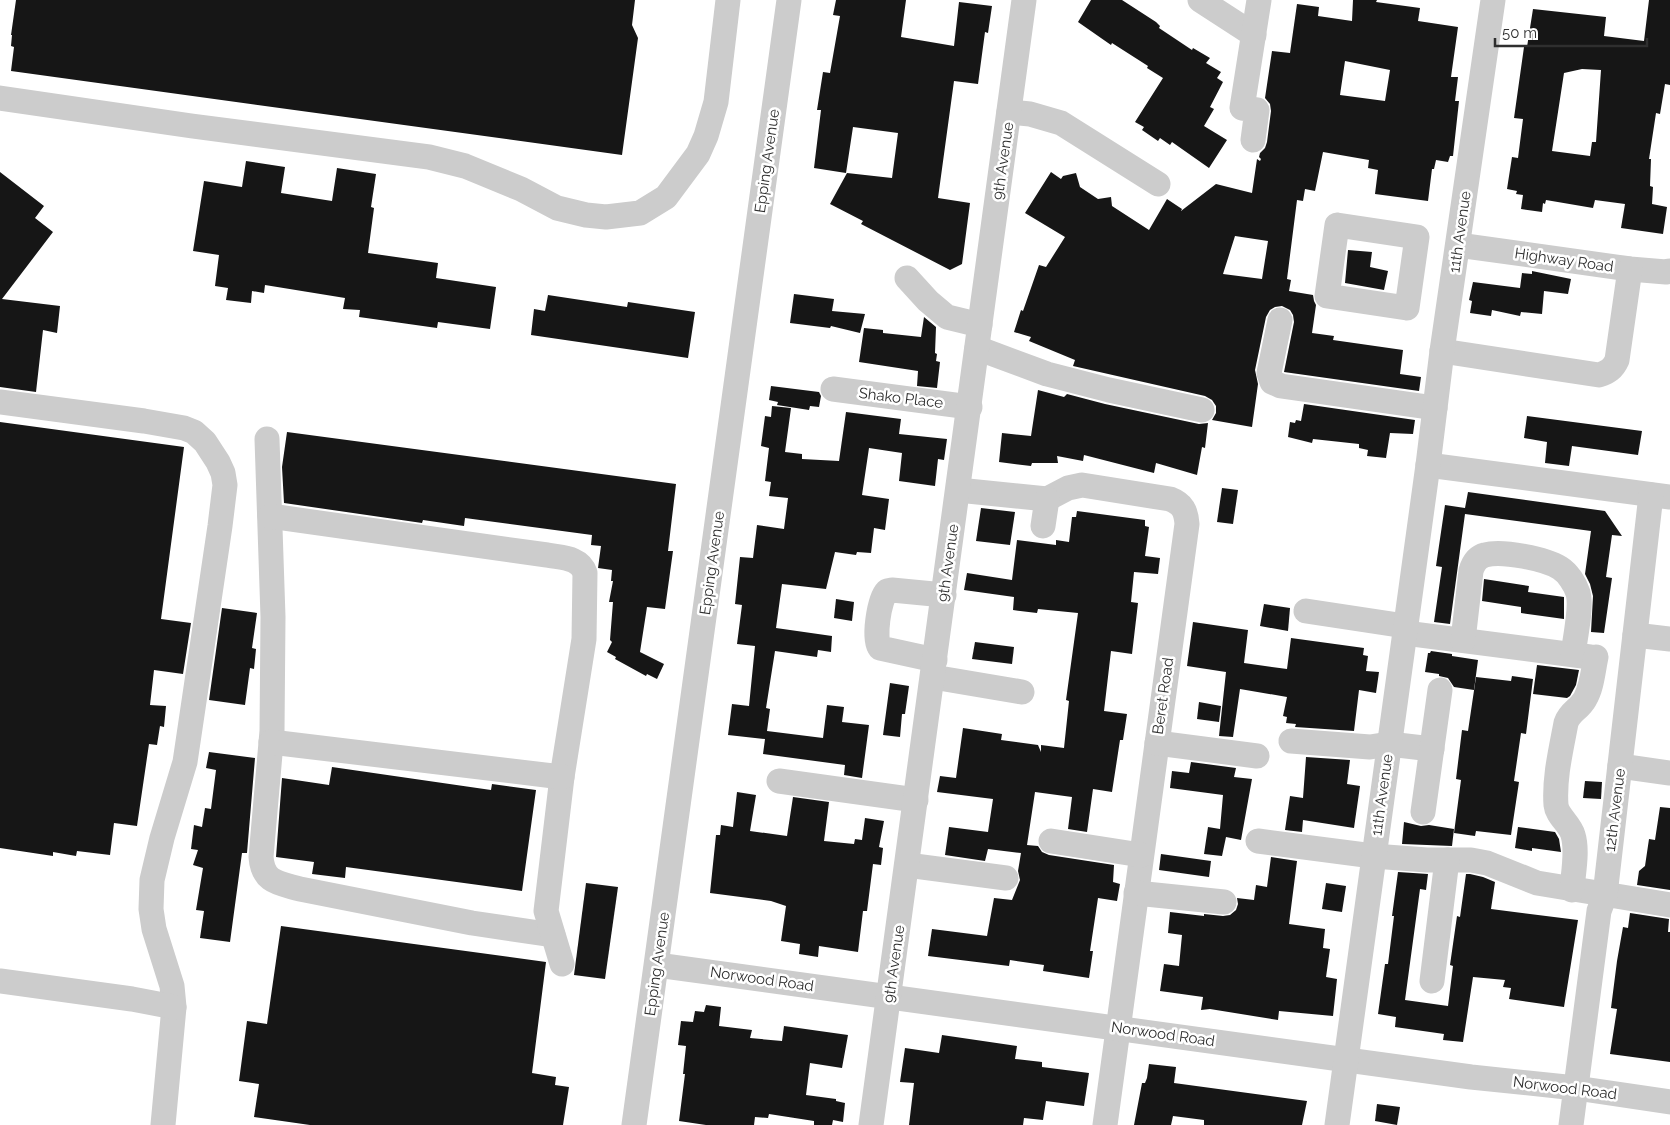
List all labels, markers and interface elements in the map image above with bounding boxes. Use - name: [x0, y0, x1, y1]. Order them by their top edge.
- scale bar: [1495, 15, 1648, 47]
- text: 50 m: [1502, 24, 1537, 42]
- street label: Epping Avenue: [751, 108, 783, 214]
- street label: 9th Avenue: [989, 121, 1017, 201]
- street label: 11th Avenue: [1445, 190, 1475, 274]
- street label: Highway Road: [1513, 244, 1615, 276]
- street label: Shako Place: [858, 384, 944, 412]
- street label: Epping Avenue: [696, 510, 728, 616]
- street label: 9th Avenue: [934, 523, 962, 603]
- street label: Beret Road: [1149, 656, 1177, 736]
- street label: 11th Avenue: [1367, 753, 1397, 837]
- street label: 12th Avenue: [1601, 767, 1629, 853]
- street label: Epping Avenue: [641, 911, 673, 1017]
- street label: 9th Avenue: [880, 924, 908, 1004]
- street label: Norwood Road: [709, 963, 815, 995]
- street label: Norwood Road: [1110, 1018, 1216, 1050]
- street label: Norwood Road: [1512, 1073, 1618, 1103]

